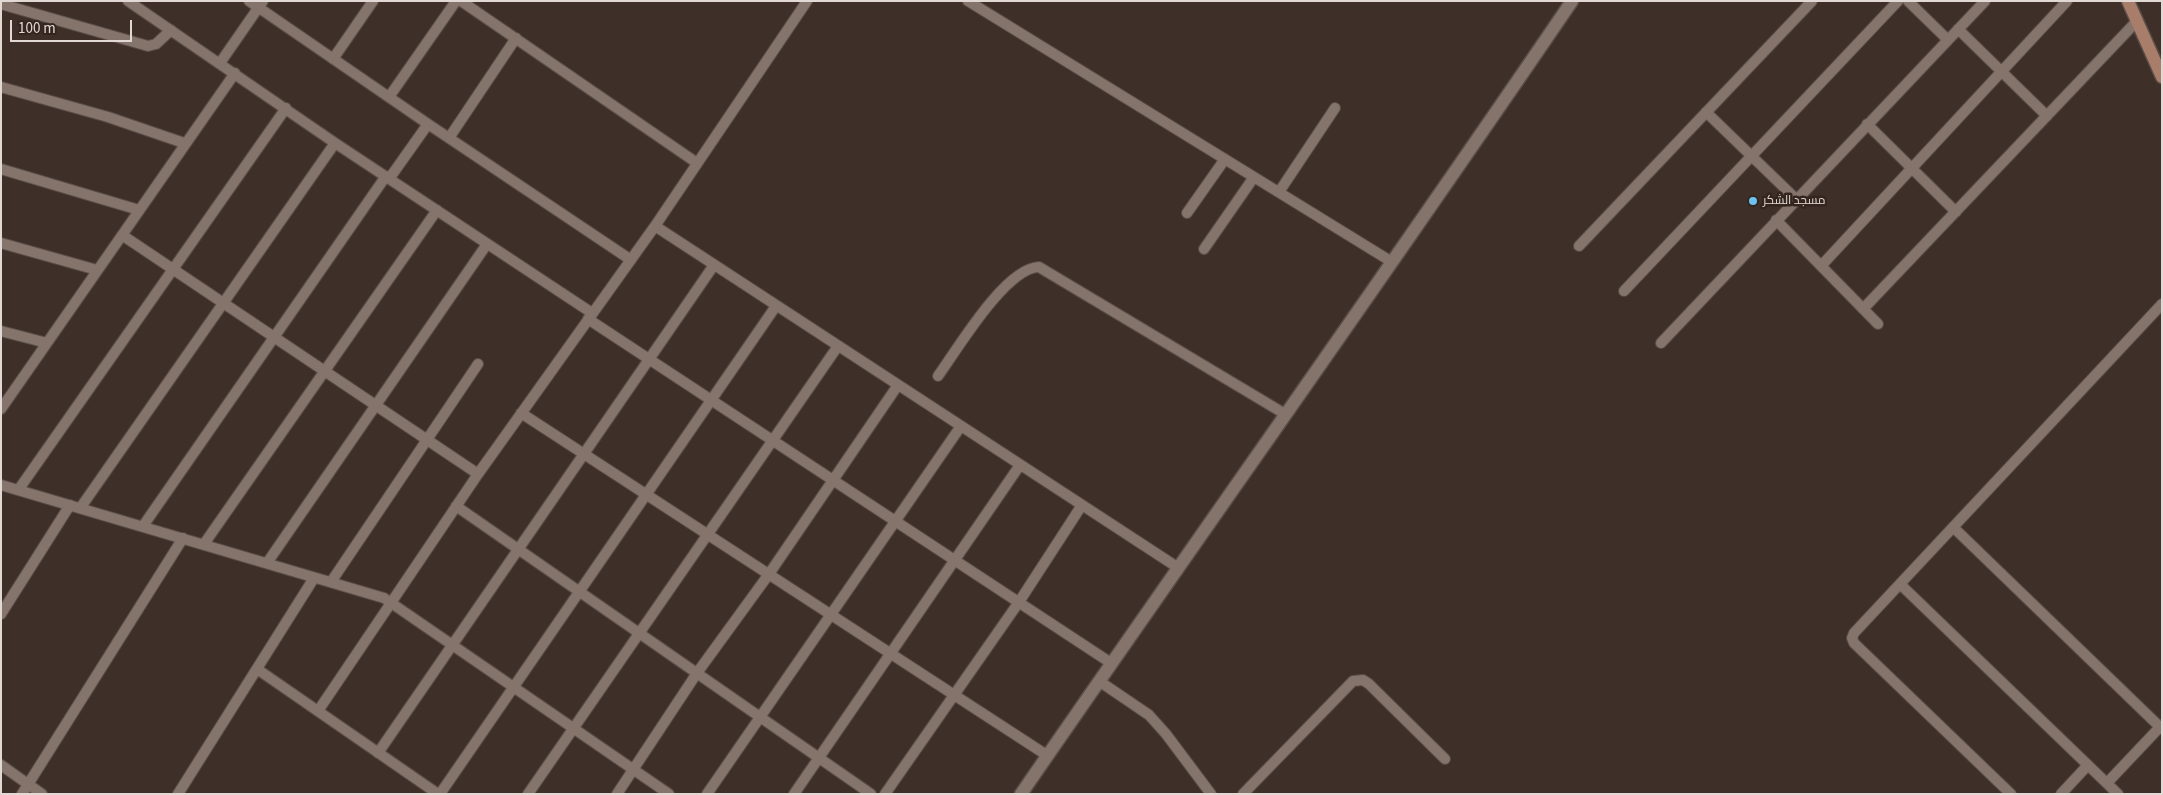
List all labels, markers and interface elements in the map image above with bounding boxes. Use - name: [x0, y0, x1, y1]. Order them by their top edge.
- scale bar: [12, 10, 135, 42]
- text: 100 m: [18, 18, 56, 39]
- place label: مسجد الشكر: [1763, 194, 1825, 208]
- marker: مسجد الشكر: [1747, 195, 1759, 207]

